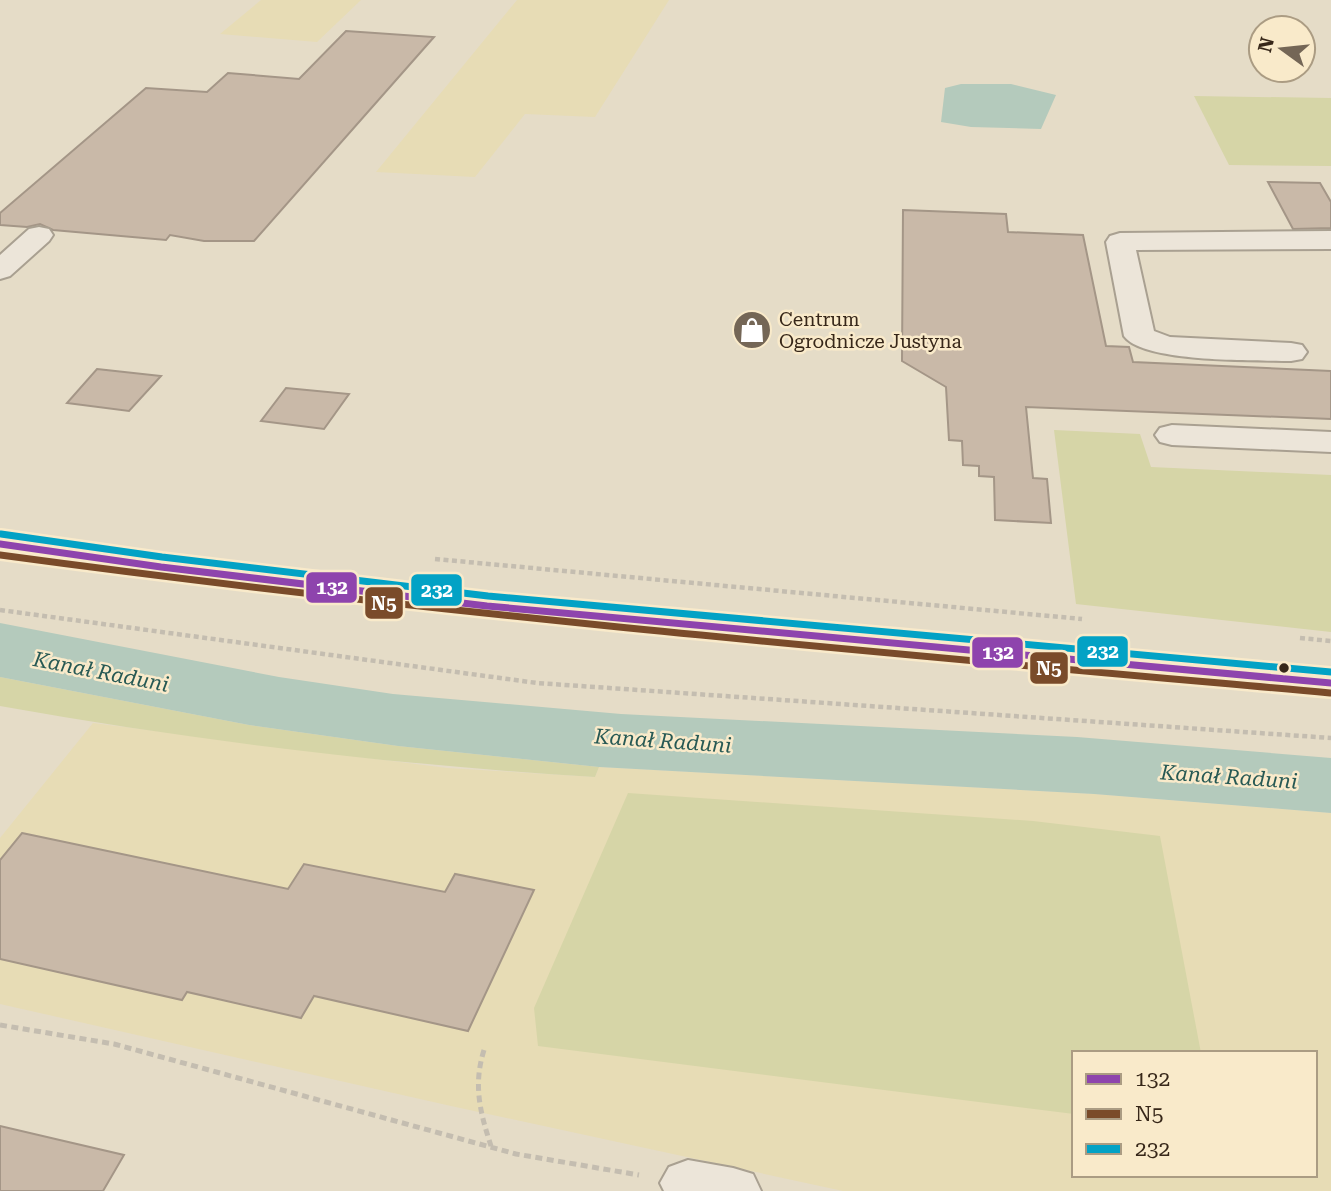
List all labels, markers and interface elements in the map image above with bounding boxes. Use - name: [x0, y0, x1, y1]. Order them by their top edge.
- north arrow: [1247, 14, 1317, 84]
- text: N: [1253, 34, 1279, 55]
- place label: Centrum Ogrodnicze Justyna: [779, 308, 963, 353]
- shop icon: Centrum Ogrodnicze Justyna: [731, 309, 773, 351]
- line badge: 132: [305, 571, 358, 604]
- line badge: 232: [410, 573, 463, 607]
- text: 132: [316, 576, 348, 599]
- text: 232: [421, 579, 453, 602]
- line badge: N5: [364, 586, 404, 620]
- text: N5: [371, 592, 397, 615]
- line badge: 232: [1076, 635, 1129, 668]
- line badge: 132: [971, 636, 1024, 669]
- text: 232: [1087, 640, 1119, 663]
- text: 132: [982, 641, 1014, 664]
- water label: Kanał Raduni: [30, 647, 171, 697]
- line badge: N5: [1029, 651, 1069, 685]
- text: N5: [1036, 657, 1062, 680]
- unlabelled marker: [1277, 661, 1291, 675]
- water label: Kanał Raduni: [593, 724, 732, 758]
- water label: Kanał Raduni: [1159, 760, 1298, 794]
- legend: [1072, 1051, 1317, 1177]
- text: 132: [1135, 1067, 1170, 1091]
- text: N5: [1135, 1102, 1164, 1126]
- text: 232: [1135, 1137, 1170, 1161]

